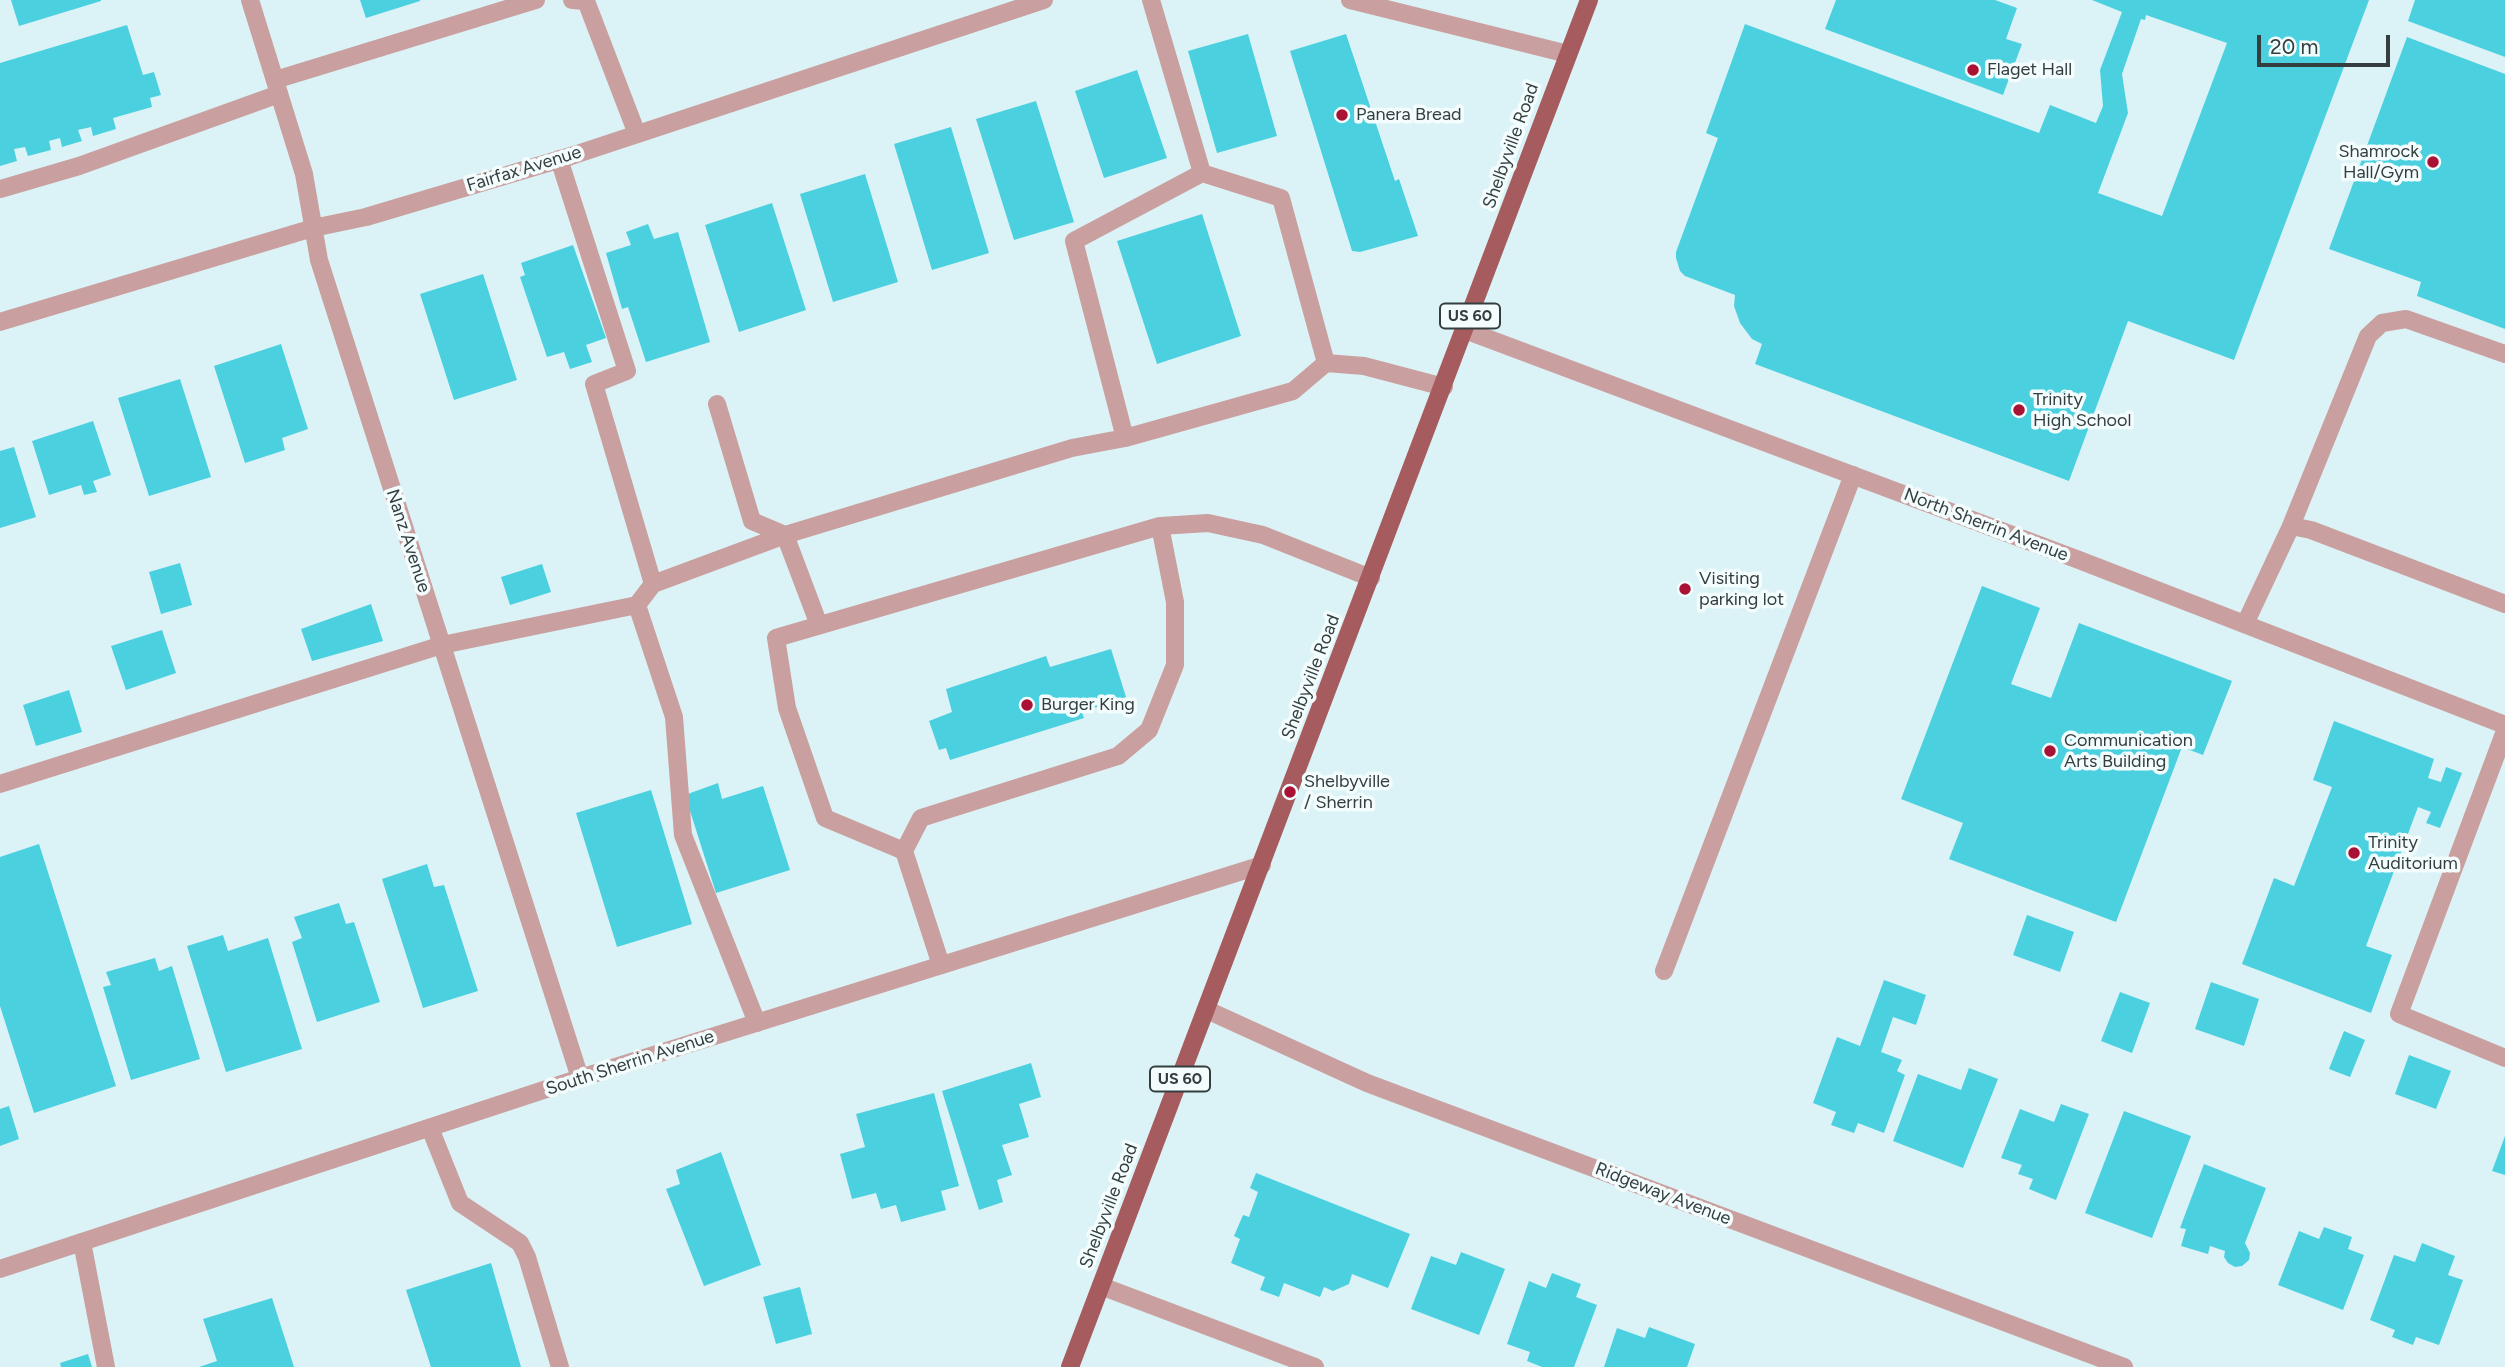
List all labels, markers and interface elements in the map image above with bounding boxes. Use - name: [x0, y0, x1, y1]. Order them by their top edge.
- scale bar: [2260, 21, 2393, 65]
- text: 20 m: [2270, 34, 2318, 59]
- place label: Flaget Hall: [1987, 59, 2072, 81]
- marker: Flaget Hall: [1965, 62, 1981, 78]
- street label: Shelbyville Road: [1478, 80, 1544, 212]
- place label: Panera Bread: [1356, 104, 1462, 126]
- marker: Panera Bread: [1334, 107, 1350, 123]
- street label: Fairfax Avenue: [464, 141, 584, 197]
- place label: Shamrock Hall/Gym: [2338, 141, 2419, 184]
- marker: Shamrock Hall/Gym: [2425, 154, 2441, 170]
- road number: US 60: [1440, 304, 1500, 328]
- place label: Trinity High School: [2033, 389, 2131, 432]
- marker: Trinity High School: [2011, 402, 2027, 418]
- street label: North Sherrin Avenue: [1901, 484, 2071, 566]
- street label: Nanz Avenue: [381, 487, 435, 595]
- place label: Visiting parking lot: [1699, 568, 1784, 610]
- marker: Visiting parking lot: [1677, 581, 1693, 597]
- street label: Shelbyville Road: [1277, 612, 1345, 742]
- place label: Burger King: [1041, 694, 1135, 716]
- marker: Burger King: [1019, 697, 1035, 713]
- place label: Communication Arts Building: [2064, 730, 2193, 772]
- marker: Communication Arts Building: [2042, 743, 2058, 759]
- place label: Shelbyville / Sherrin: [1304, 771, 1390, 814]
- marker: Shelbyville / Sherrin: [1282, 784, 1298, 800]
- place label: Trinity Auditorium: [2368, 832, 2458, 874]
- marker: Trinity Auditorium: [2346, 845, 2362, 861]
- street label: South Sherrin Avenue: [543, 1026, 717, 1100]
- road number: US 60: [1150, 1066, 1210, 1092]
- street label: Shelbyville Road: [1075, 1141, 1143, 1271]
- street label: Ridgeway Avenue: [1592, 1158, 1734, 1230]

